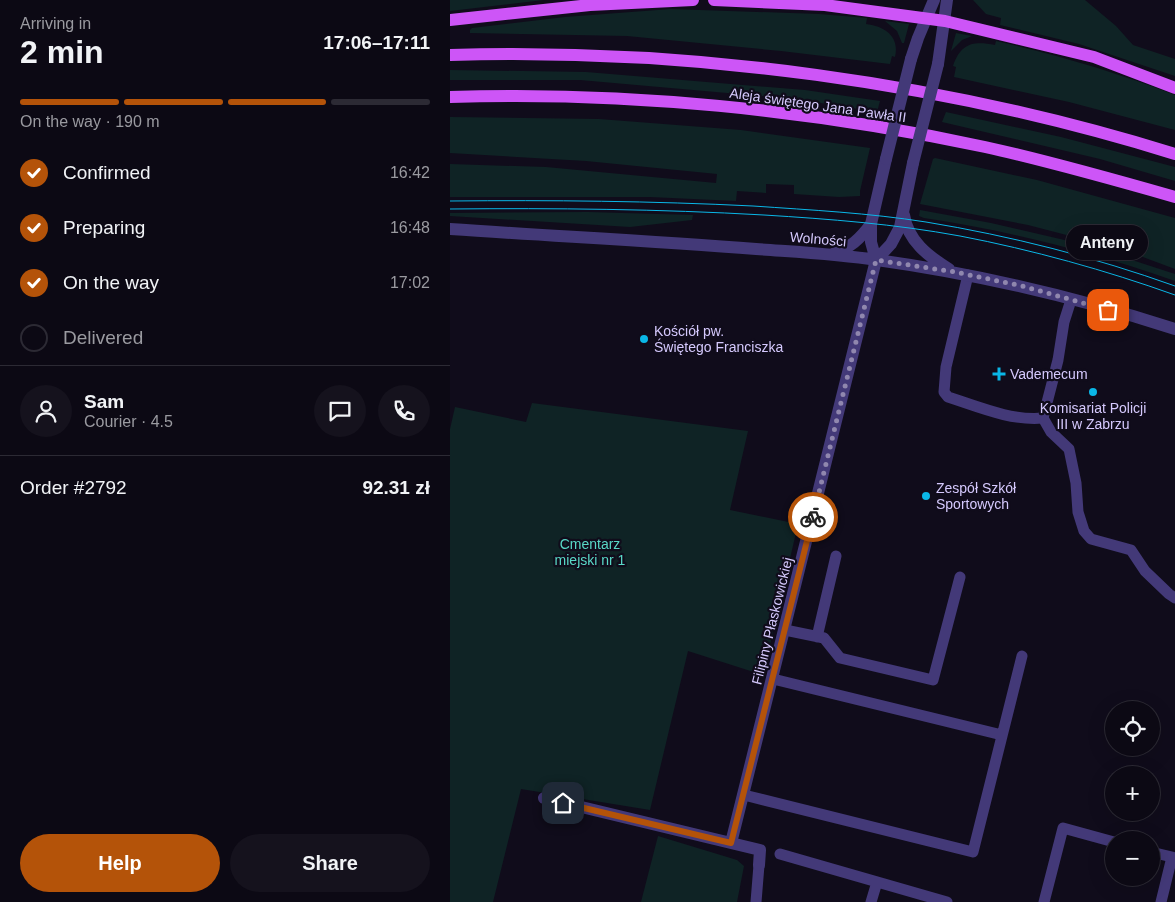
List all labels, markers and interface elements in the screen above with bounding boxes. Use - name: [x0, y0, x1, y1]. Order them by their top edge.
- text: Arriving in: [20, 15, 91, 32]
- text: 17:06–17:11: [323, 32, 430, 53]
- text: 2 min: [20, 34, 104, 70]
- street label: Aleja świętego Jana Pawła II: [729, 85, 907, 125]
- text: On the way · 190 m: [20, 113, 160, 130]
- icon: check: [20, 159, 48, 187]
- text: Confirmed: [63, 162, 151, 183]
- text: 16:42: [390, 164, 430, 181]
- icon: check: [20, 214, 48, 242]
- text: Preparing: [63, 217, 145, 238]
- text: 16:48: [390, 219, 430, 236]
- callout: Anteny: [1067, 225, 1149, 260]
- street label: Wolności: [789, 229, 847, 249]
- text: Anteny: [1080, 234, 1134, 251]
- icon: check: [20, 269, 48, 297]
- text: On the way: [63, 272, 159, 293]
- text: 17:02: [390, 274, 430, 291]
- pin: [1087, 289, 1129, 331]
- icon: bag: [1094, 296, 1122, 324]
- place label: Kościół pw. Świętego Franciszka: [654, 323, 783, 355]
- text: Delivered: [63, 327, 143, 348]
- marker: Kościół pw. Świętego Franciszka: [638, 333, 650, 345]
- place label: Vademecum: [1010, 366, 1088, 382]
- marker: Vademecum: [992, 367, 1006, 381]
- button: person: [20, 385, 72, 437]
- button: chat: [314, 385, 366, 437]
- button: phone: [378, 385, 430, 437]
- marker: Komisariat Policji III w Zabrzu: [1087, 386, 1099, 398]
- text: Sam: [84, 391, 124, 412]
- place label: Komisariat Policji III w Zabrzu: [1040, 400, 1146, 432]
- text: Courier · 4.5: [84, 413, 173, 430]
- text: Order #2792: [20, 477, 127, 498]
- text: 92.31 zł: [362, 477, 430, 498]
- place label: Zespół Szkół Sportowych: [936, 480, 1017, 512]
- marker: Zespół Szkół Sportowych: [920, 490, 932, 502]
- courier: [788, 492, 838, 542]
- icon: bike: [799, 503, 827, 531]
- park label: Cmentarz miejski nr 1: [555, 536, 626, 568]
- street label: Filipiny Płaskowickiej: [748, 556, 796, 686]
- map controls: [1105, 701, 1160, 886]
- button: locate: [1105, 701, 1160, 756]
- button: +: [1105, 766, 1160, 821]
- pin: [542, 782, 584, 824]
- icon: home: [549, 789, 577, 817]
- button: −: [1105, 831, 1160, 886]
- button: Help: [20, 834, 220, 892]
- button: Share: [230, 834, 430, 892]

